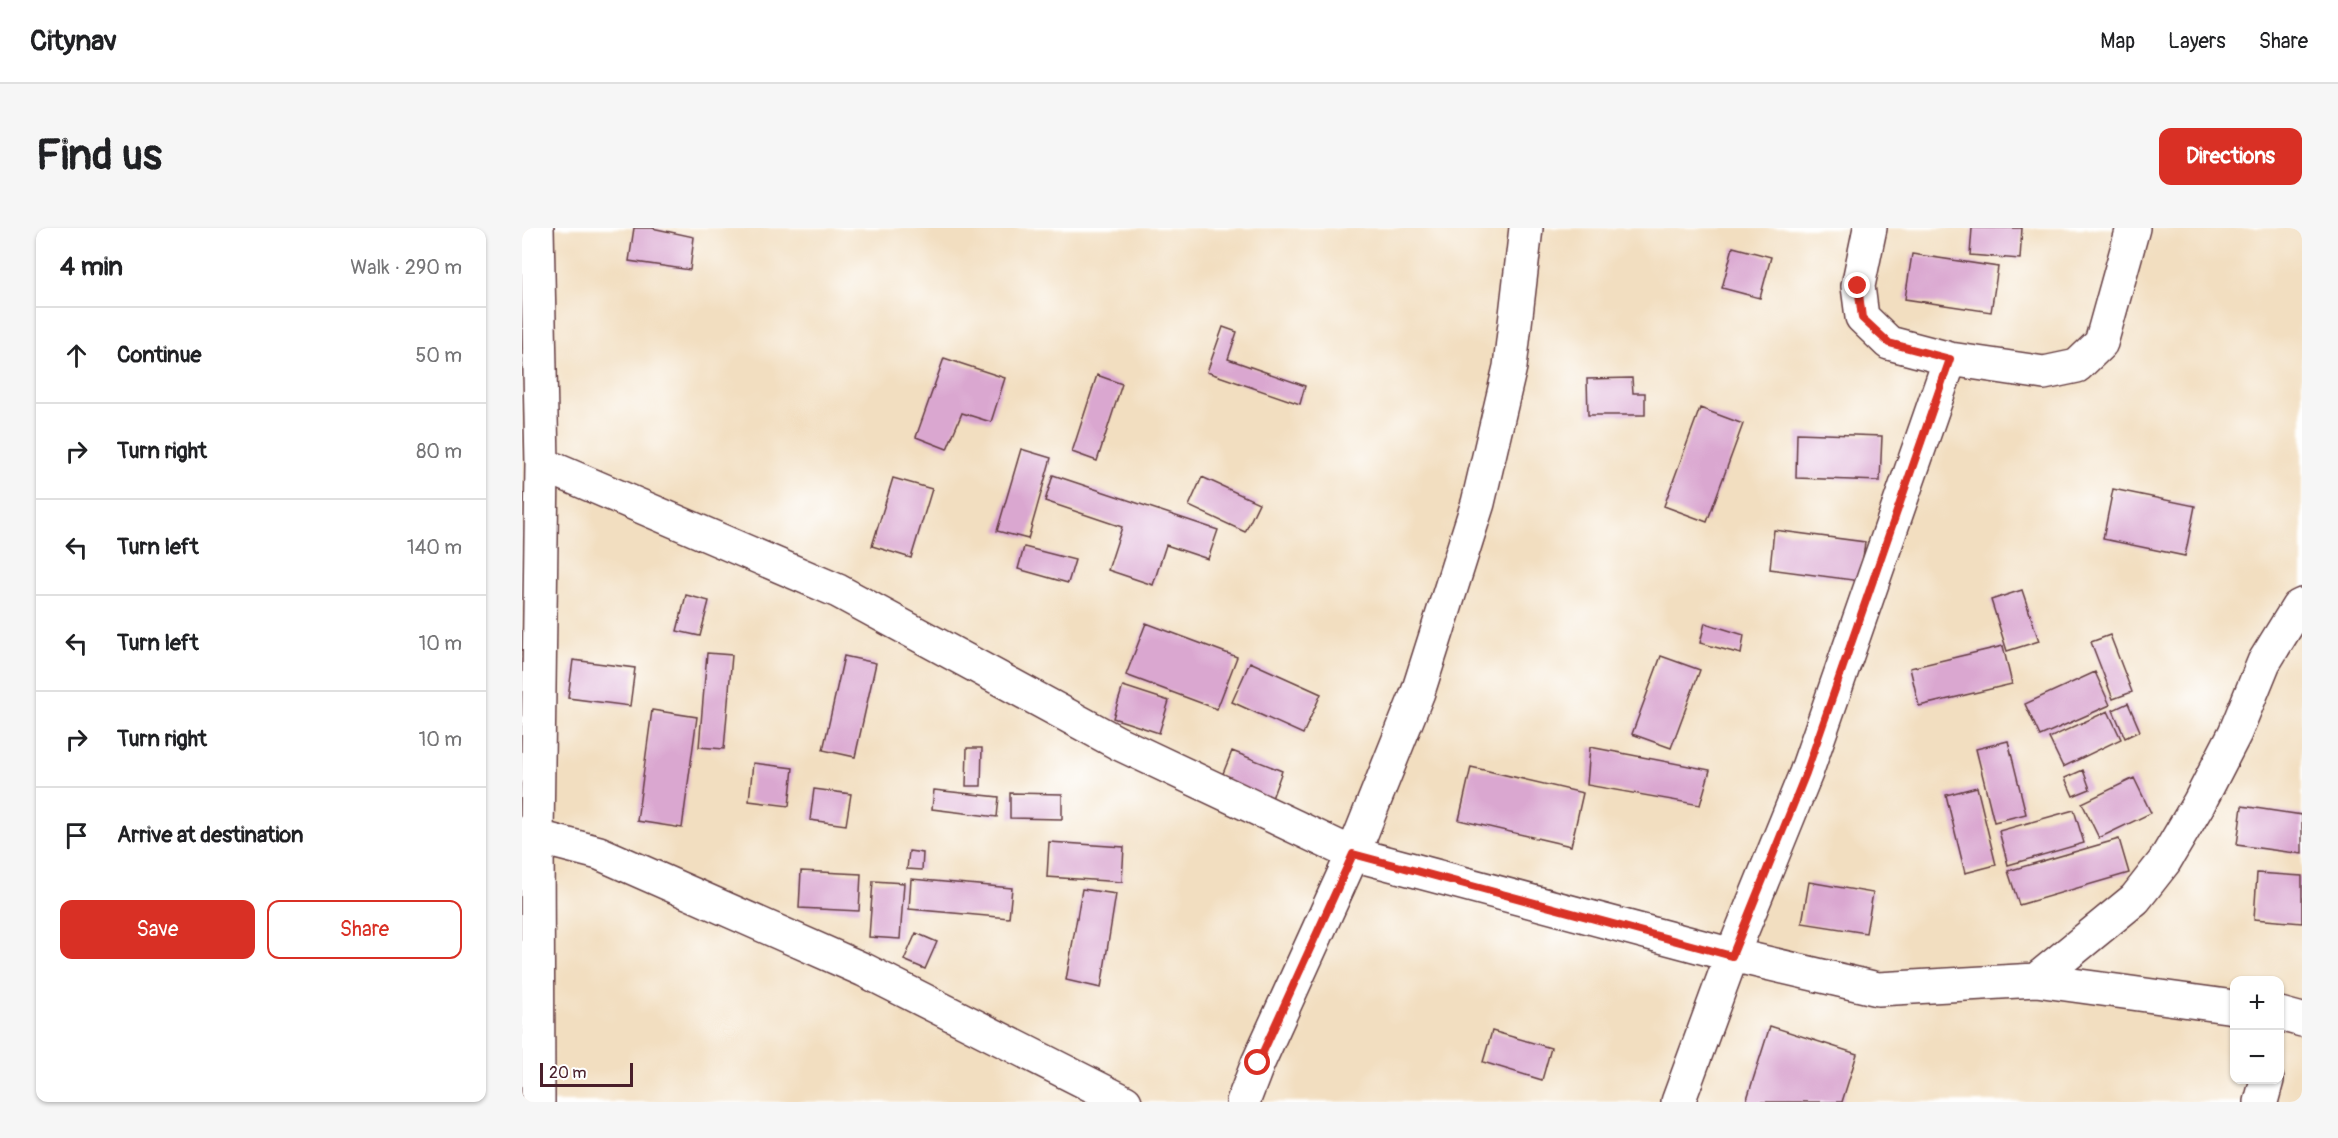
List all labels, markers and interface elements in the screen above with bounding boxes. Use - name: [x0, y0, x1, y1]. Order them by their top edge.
- text: Citynav: [30, 24, 117, 59]
- text: Map: [2100, 28, 2135, 55]
- text: Layers: [2168, 28, 2226, 55]
- text: Share: [2259, 28, 2308, 55]
- button: Directions: [2159, 128, 2302, 185]
- text: Find us: [36, 130, 162, 182]
- text: 4 min: [60, 251, 123, 283]
- text: Walk · 290 m: [350, 255, 462, 280]
- route end: [1844, 272, 1870, 298]
- icon: ahead: [60, 339, 93, 372]
- text: Continue: [117, 341, 201, 369]
- text: 50 m: [415, 343, 462, 368]
- icon: right: [60, 435, 93, 468]
- text: Turn right: [117, 437, 207, 465]
- text: 80 m: [416, 439, 462, 464]
- icon: left: [60, 531, 93, 564]
- text: Turn left: [117, 533, 199, 561]
- text: 140 m: [407, 535, 462, 560]
- icon: left: [60, 627, 93, 660]
- text: Turn left: [117, 629, 199, 657]
- text: 10 m: [418, 631, 462, 656]
- icon: right: [60, 723, 93, 756]
- text: Turn right: [117, 725, 207, 753]
- text: 10 m: [418, 727, 462, 752]
- icon: arrive: [60, 819, 93, 852]
- text: Arrive at destination: [117, 821, 303, 849]
- button: Save: [60, 900, 255, 959]
- button: Share: [267, 900, 462, 959]
- map controls: [2230, 976, 2284, 1084]
- button: +: [2230, 976, 2284, 1030]
- button: −: [2230, 1030, 2284, 1084]
- route start: [1244, 1049, 1270, 1075]
- scale bar: [540, 1060, 633, 1088]
- text: 20 m: [549, 1063, 587, 1083]

